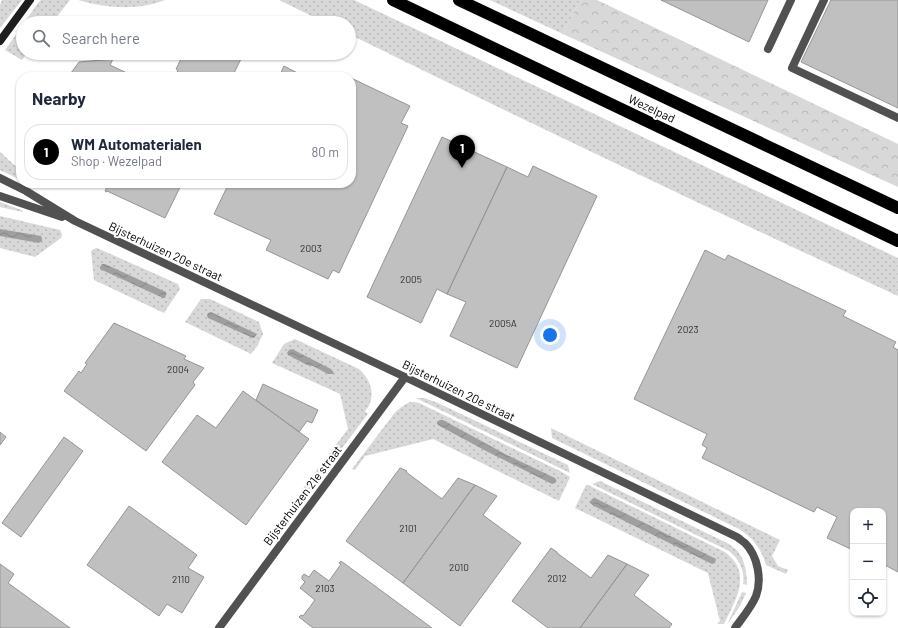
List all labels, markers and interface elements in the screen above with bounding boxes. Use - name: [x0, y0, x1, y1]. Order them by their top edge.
- search box: [16, 16, 356, 60]
- icon: search: [30, 27, 52, 49]
- text: Search here: [62, 29, 140, 47]
- text: Nearby: [32, 88, 86, 108]
- street label: Wezelpad: [626, 91, 678, 125]
- text: WM Automaterialen: [71, 135, 202, 153]
- pin: 1: [449, 135, 475, 168]
- text: 1: [44, 144, 48, 160]
- text: 80 m: [312, 144, 339, 160]
- text: Shop · Wezelpad: [71, 153, 162, 169]
- street label: Bijsterhuizen 20e straat: [107, 218, 225, 284]
- house number: 2003: [300, 242, 322, 254]
- house number: 2005: [400, 273, 422, 285]
- house number: 2005A: [489, 317, 517, 329]
- house number: 2023: [677, 323, 699, 335]
- your location: [540, 325, 560, 345]
- street label: Bijsterhuizen 20e straat: [400, 357, 518, 423]
- house number: 2004: [167, 363, 189, 375]
- street label: Bijsterhuizen 21e straat: [260, 442, 344, 548]
- map controls: [850, 508, 886, 616]
- button: +: [850, 508, 886, 544]
- house number: 2101: [399, 522, 417, 534]
- button: −: [850, 544, 886, 580]
- house number: 2010: [449, 561, 469, 573]
- house number: 2012: [547, 572, 567, 584]
- house number: 2110: [172, 573, 190, 585]
- button: locate: [850, 580, 886, 616]
- house number: 2103: [315, 582, 335, 594]

